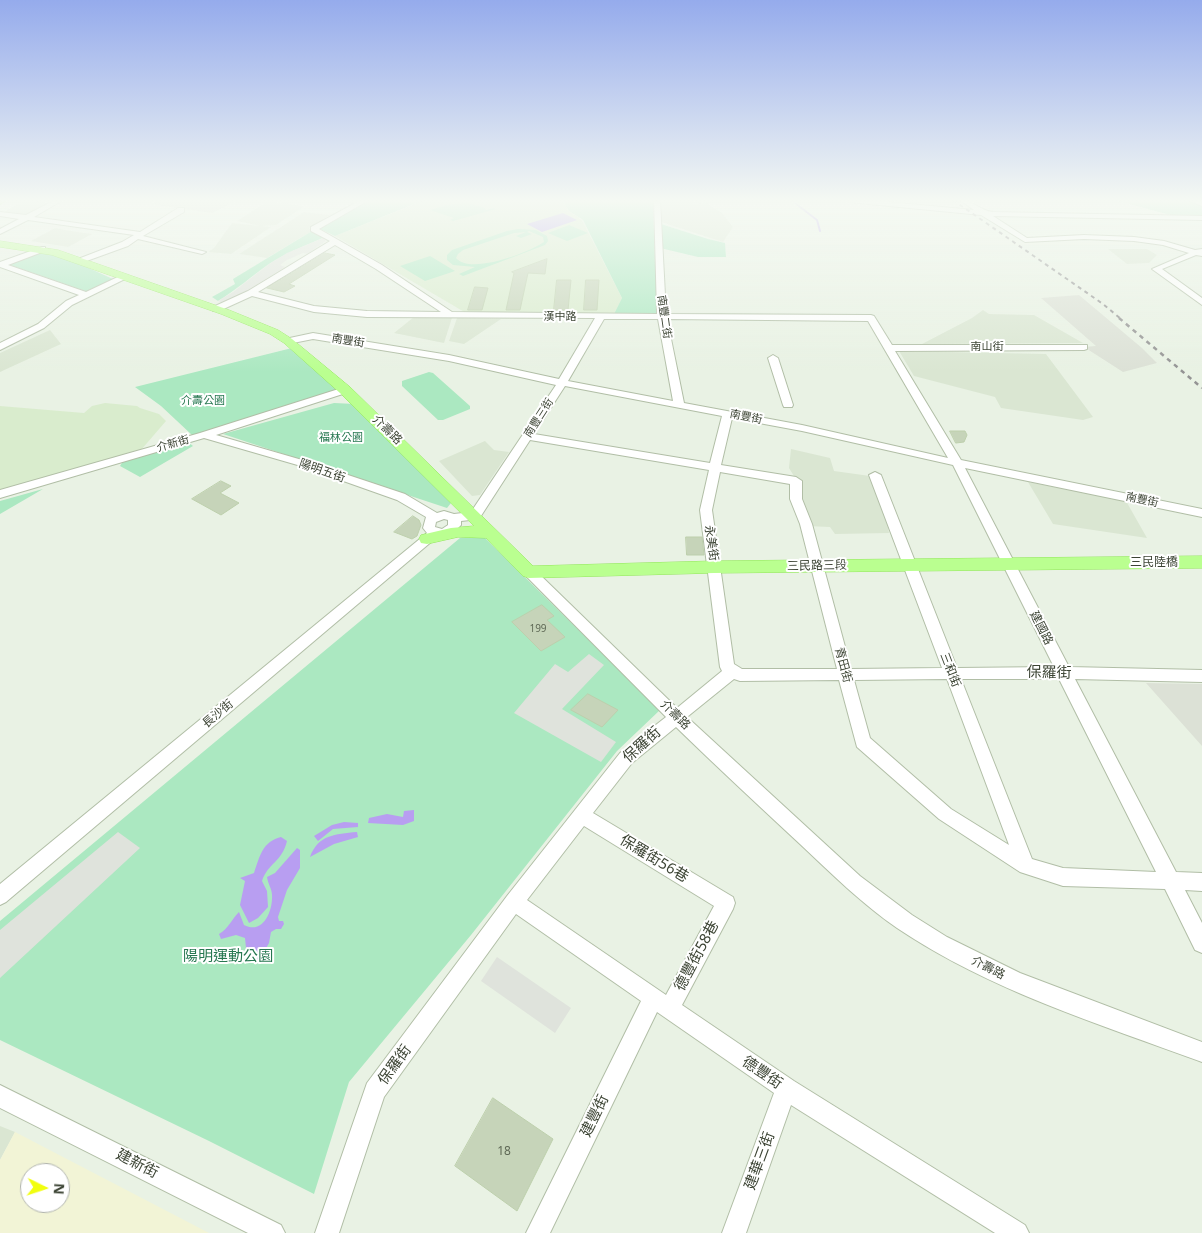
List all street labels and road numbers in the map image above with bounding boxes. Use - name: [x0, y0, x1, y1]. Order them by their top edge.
- street label: 南豐二街: [654, 294, 674, 340]
- street label: 漢中路: [544, 310, 576, 324]
- street label: 南豐街: [331, 332, 365, 350]
- street label: 南山街: [971, 340, 1003, 354]
- street label: 南豐三街: [521, 396, 557, 440]
- street label: 南豐街: [729, 407, 763, 427]
- street label: 介壽路: [369, 412, 405, 448]
- street label: 介新街: [155, 433, 191, 455]
- street label: 陽明五街: [297, 456, 347, 486]
- street label: 南豐街: [1124, 490, 1160, 510]
- street label: 永美街: [701, 524, 721, 562]
- street label: 三民陸橋: [1130, 556, 1178, 570]
- street label: 三民路三段: [787, 558, 847, 574]
- street label: 建國路: [1026, 609, 1056, 647]
- street label: 青田街: [831, 646, 855, 684]
- street label: 三和街: [937, 651, 963, 689]
- street label: 保羅街: [1026, 664, 1072, 682]
- street label: 長沙街: [200, 697, 236, 731]
- street label: 介壽路: [657, 697, 693, 733]
- street label: 保羅街: [619, 723, 665, 767]
- street label: 保羅街56巷: [616, 831, 692, 887]
- street label: 德豐街58巷: [671, 918, 723, 994]
- street label: 介壽路: [969, 953, 1007, 983]
- street label: 保羅街: [374, 1042, 416, 1088]
- street label: 德豐街: [738, 1053, 786, 1093]
- street label: 建豐街: [577, 1092, 613, 1140]
- street label: 建華三街: [741, 1130, 779, 1192]
- street label: 建新街: [113, 1146, 161, 1182]

